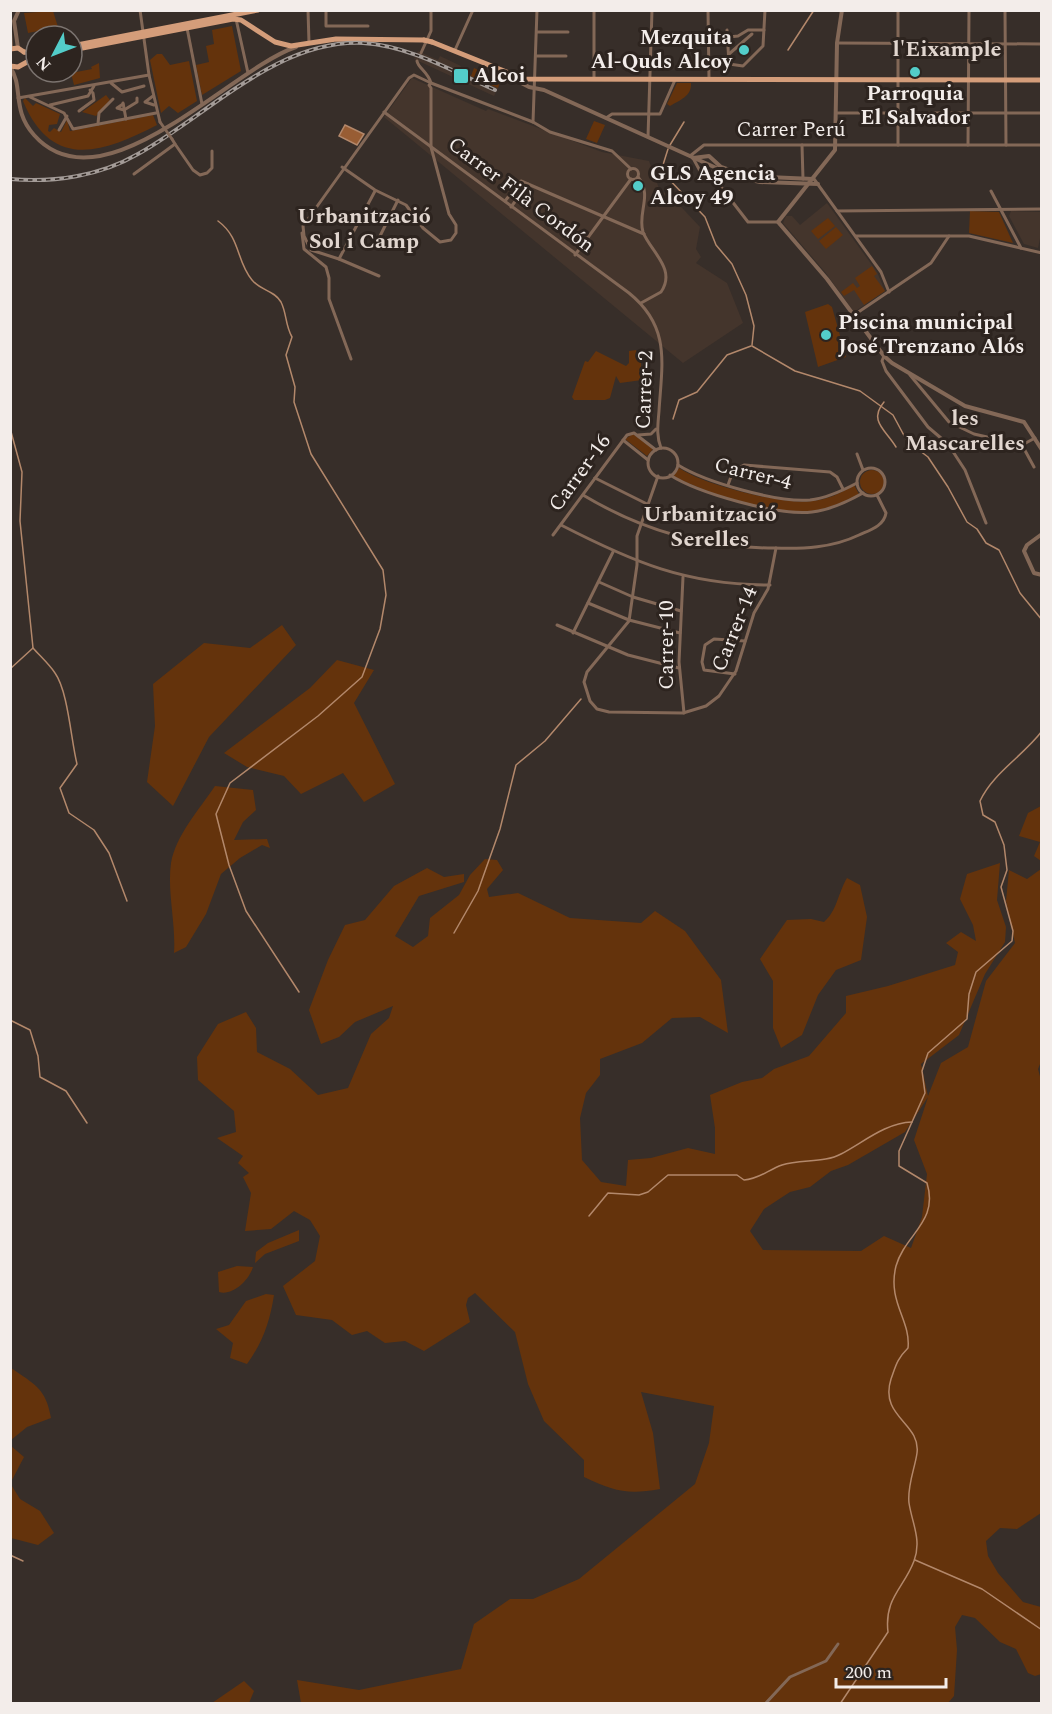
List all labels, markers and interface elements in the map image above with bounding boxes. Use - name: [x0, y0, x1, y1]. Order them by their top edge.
- place label: Mezquita Al-Quds Alcoy: [591, 22, 733, 78]
- north arrow: [24, 24, 84, 84]
- district label: l'Eixample: [893, 33, 1002, 66]
- marker: Mezquita Al-Quds Alcoy: [737, 43, 751, 57]
- text: N: [30, 50, 57, 76]
- place label: Alcoi: [474, 60, 526, 92]
- marker: Parroquia El Salvador: [908, 65, 922, 79]
- marker: Alcoi: [452, 67, 470, 85]
- place label: Parroquia El Salvador: [860, 78, 970, 134]
- street label: Carrer Perú: [736, 114, 846, 146]
- street label: Carrer Filà Cordón: [441, 129, 601, 261]
- place label: GLS Agencia Alcoy 49: [650, 158, 775, 214]
- marker: GLS Agencia Alcoy 49: [631, 179, 645, 193]
- district label: Urbanització Sol i Camp: [297, 200, 431, 258]
- place label: Piscina municipal José Trenzano Alós: [838, 307, 1024, 363]
- marker: Piscina municipal José Trenzano Alós: [819, 328, 833, 342]
- street label: Carrer-2: [628, 350, 662, 430]
- district label: les Mascarelles: [905, 402, 1025, 460]
- street label: Carrer-16: [541, 427, 619, 519]
- street label: Carrer-4: [711, 449, 796, 499]
- district label: Urbanització Serelles: [643, 498, 777, 556]
- street label: Carrer-14: [703, 581, 767, 676]
- street label: Carrer-10: [651, 600, 683, 690]
- scale bar: [836, 1651, 946, 1689]
- text: 200 m: [845, 1659, 892, 1686]

